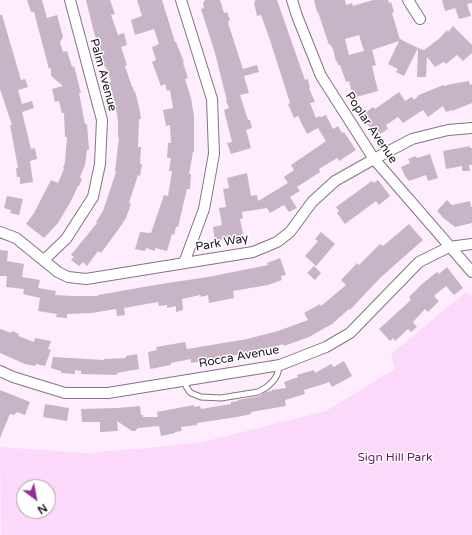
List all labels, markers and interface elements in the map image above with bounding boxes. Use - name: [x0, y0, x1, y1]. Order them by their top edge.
- street label: Palm Avenue: [86, 37, 120, 113]
- street label: Poplar Avenue: [342, 90, 400, 166]
- street label: Park Way: [194, 231, 250, 255]
- street label: Rocca Avenue: [198, 343, 280, 371]
- park label: Sign Hill Park: [358, 451, 432, 465]
- north arrow: [16, 479, 56, 519]
- text: N: [35, 501, 49, 517]

